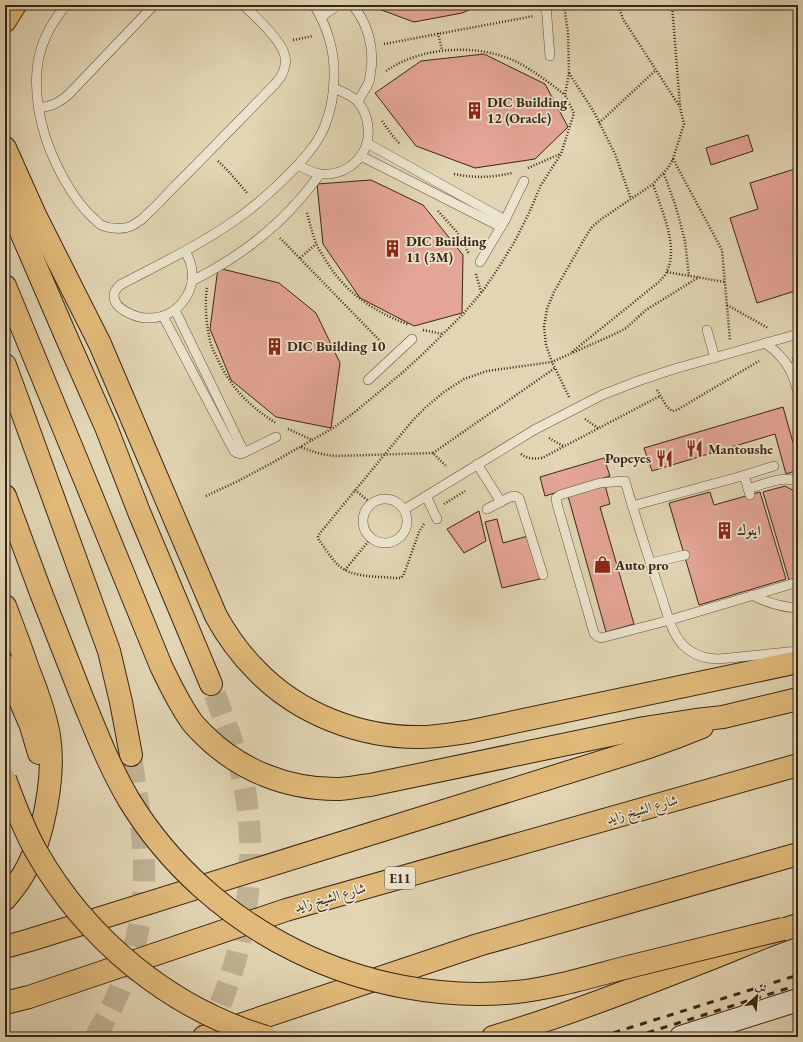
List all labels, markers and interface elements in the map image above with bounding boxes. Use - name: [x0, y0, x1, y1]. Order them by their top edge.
- place label: DIC Building 12 (Oracle): [487, 93, 568, 127]
- building icon: DIC Building 12 (Oracle): [464, 100, 484, 120]
- place label: DIC Building 11 (3M): [406, 232, 487, 266]
- building icon: DIC Building 11 (3M): [383, 239, 403, 259]
- building icon: DIC Building 10: [264, 336, 284, 356]
- place label: DIC Building 10: [287, 337, 386, 355]
- restaurant icon: Mantoushe: [685, 439, 705, 459]
- place label: Mantoushe: [708, 440, 773, 458]
- restaurant icon: Popeyes: [654, 448, 674, 468]
- place label: Popeyes: [605, 449, 651, 467]
- building icon: اينوك: [714, 520, 734, 540]
- place label: اينوك: [737, 521, 761, 539]
- shop icon: Auto pro: [592, 555, 612, 575]
- place label: Auto pro: [614, 556, 669, 574]
- street label: شارع الشيخ زايد: [604, 790, 681, 832]
- road number: E11: [385, 867, 415, 889]
- street label: شارع الشيخ زايد: [292, 878, 369, 920]
- north arrow: [737, 976, 777, 1016]
- text: ش: [753, 978, 770, 996]

